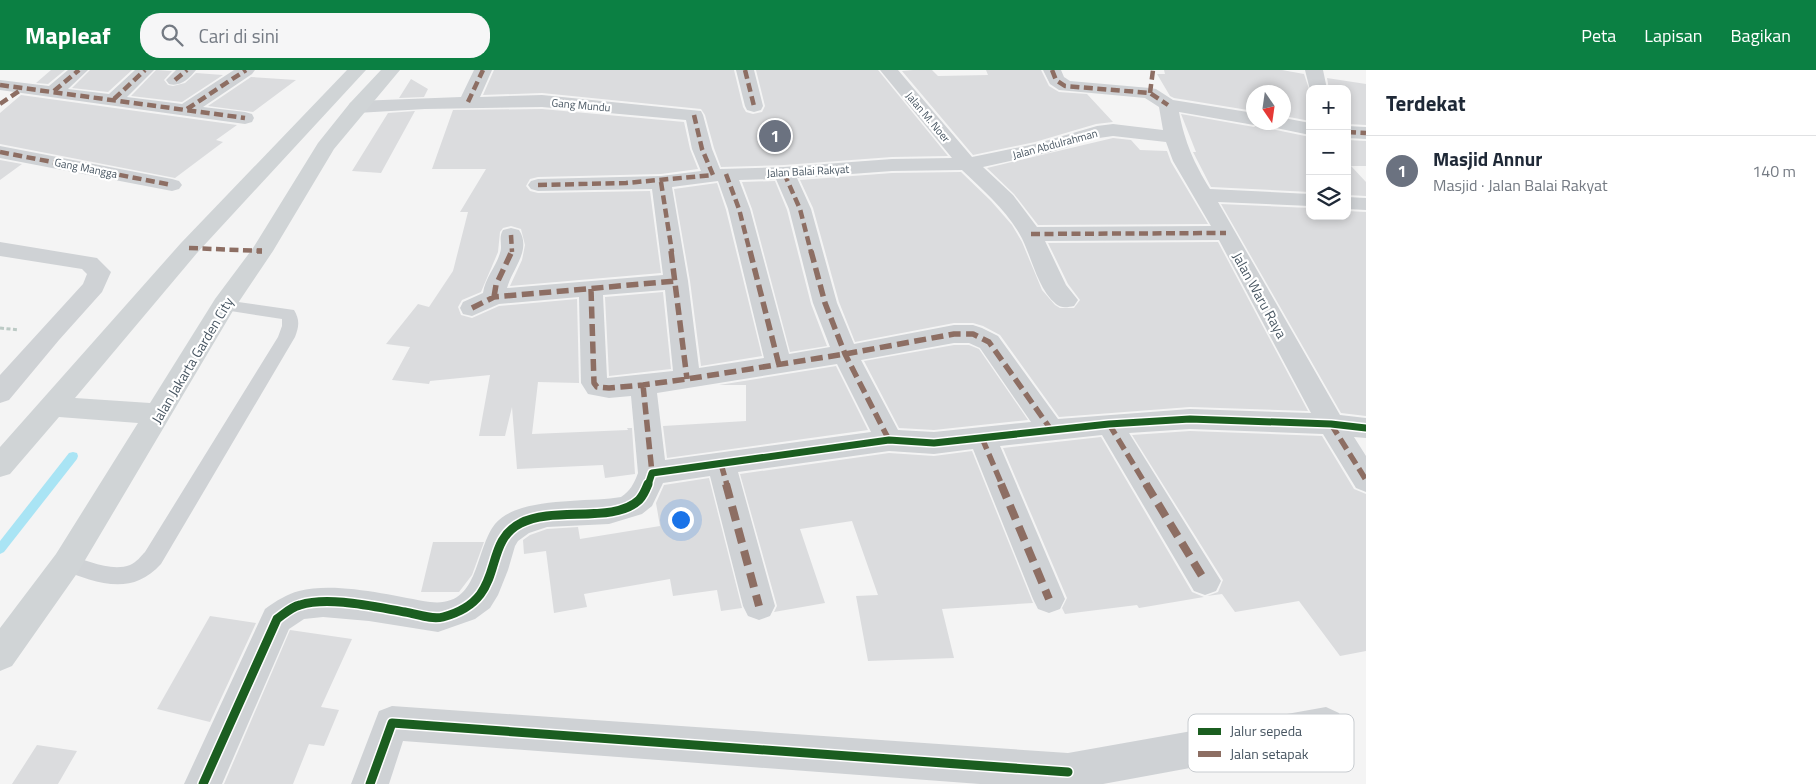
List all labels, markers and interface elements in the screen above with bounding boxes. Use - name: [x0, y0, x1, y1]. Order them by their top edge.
- search box: [140, 13, 490, 58]
- text: Mapleaf: [25, 17, 110, 53]
- icon: search: [158, 21, 186, 49]
- text: Cari di sini: [198, 21, 279, 50]
- text: Peta: [1581, 22, 1616, 49]
- text: Lapisan: [1644, 22, 1702, 49]
- text: Bagikan: [1730, 22, 1791, 49]
- north arrow: [1246, 85, 1291, 130]
- map controls: [1306, 85, 1351, 220]
- button: +: [1306, 85, 1351, 130]
- text: Terdekat: [1386, 87, 1466, 119]
- street label: Jalan M. Noer: [902, 88, 954, 146]
- street label: Gang Mundu: [551, 94, 611, 116]
- pin: 1: [759, 117, 791, 155]
- street label: Jalan Abdulrahman: [1011, 125, 1099, 163]
- button: −: [1306, 130, 1351, 175]
- text: Masjid Annur: [1433, 144, 1542, 173]
- street label: Gang Mangga: [53, 154, 119, 182]
- text: 1: [1398, 159, 1406, 183]
- text: 140 m: [1752, 159, 1796, 183]
- street label: Jalan Balai Rakyat: [766, 161, 850, 181]
- text: Masjid · Jalan Balai Rakyat: [1433, 173, 1608, 197]
- button: layers: [1306, 175, 1351, 220]
- street label: Jalan Waru Raya: [1228, 248, 1292, 342]
- street label: Jalan Jakarta Garden City: [146, 293, 238, 427]
- your location: [668, 507, 694, 533]
- legend: [1188, 714, 1354, 772]
- text: Jalur sepeda: [1230, 720, 1302, 741]
- text: Jalan setapak: [1230, 743, 1309, 764]

